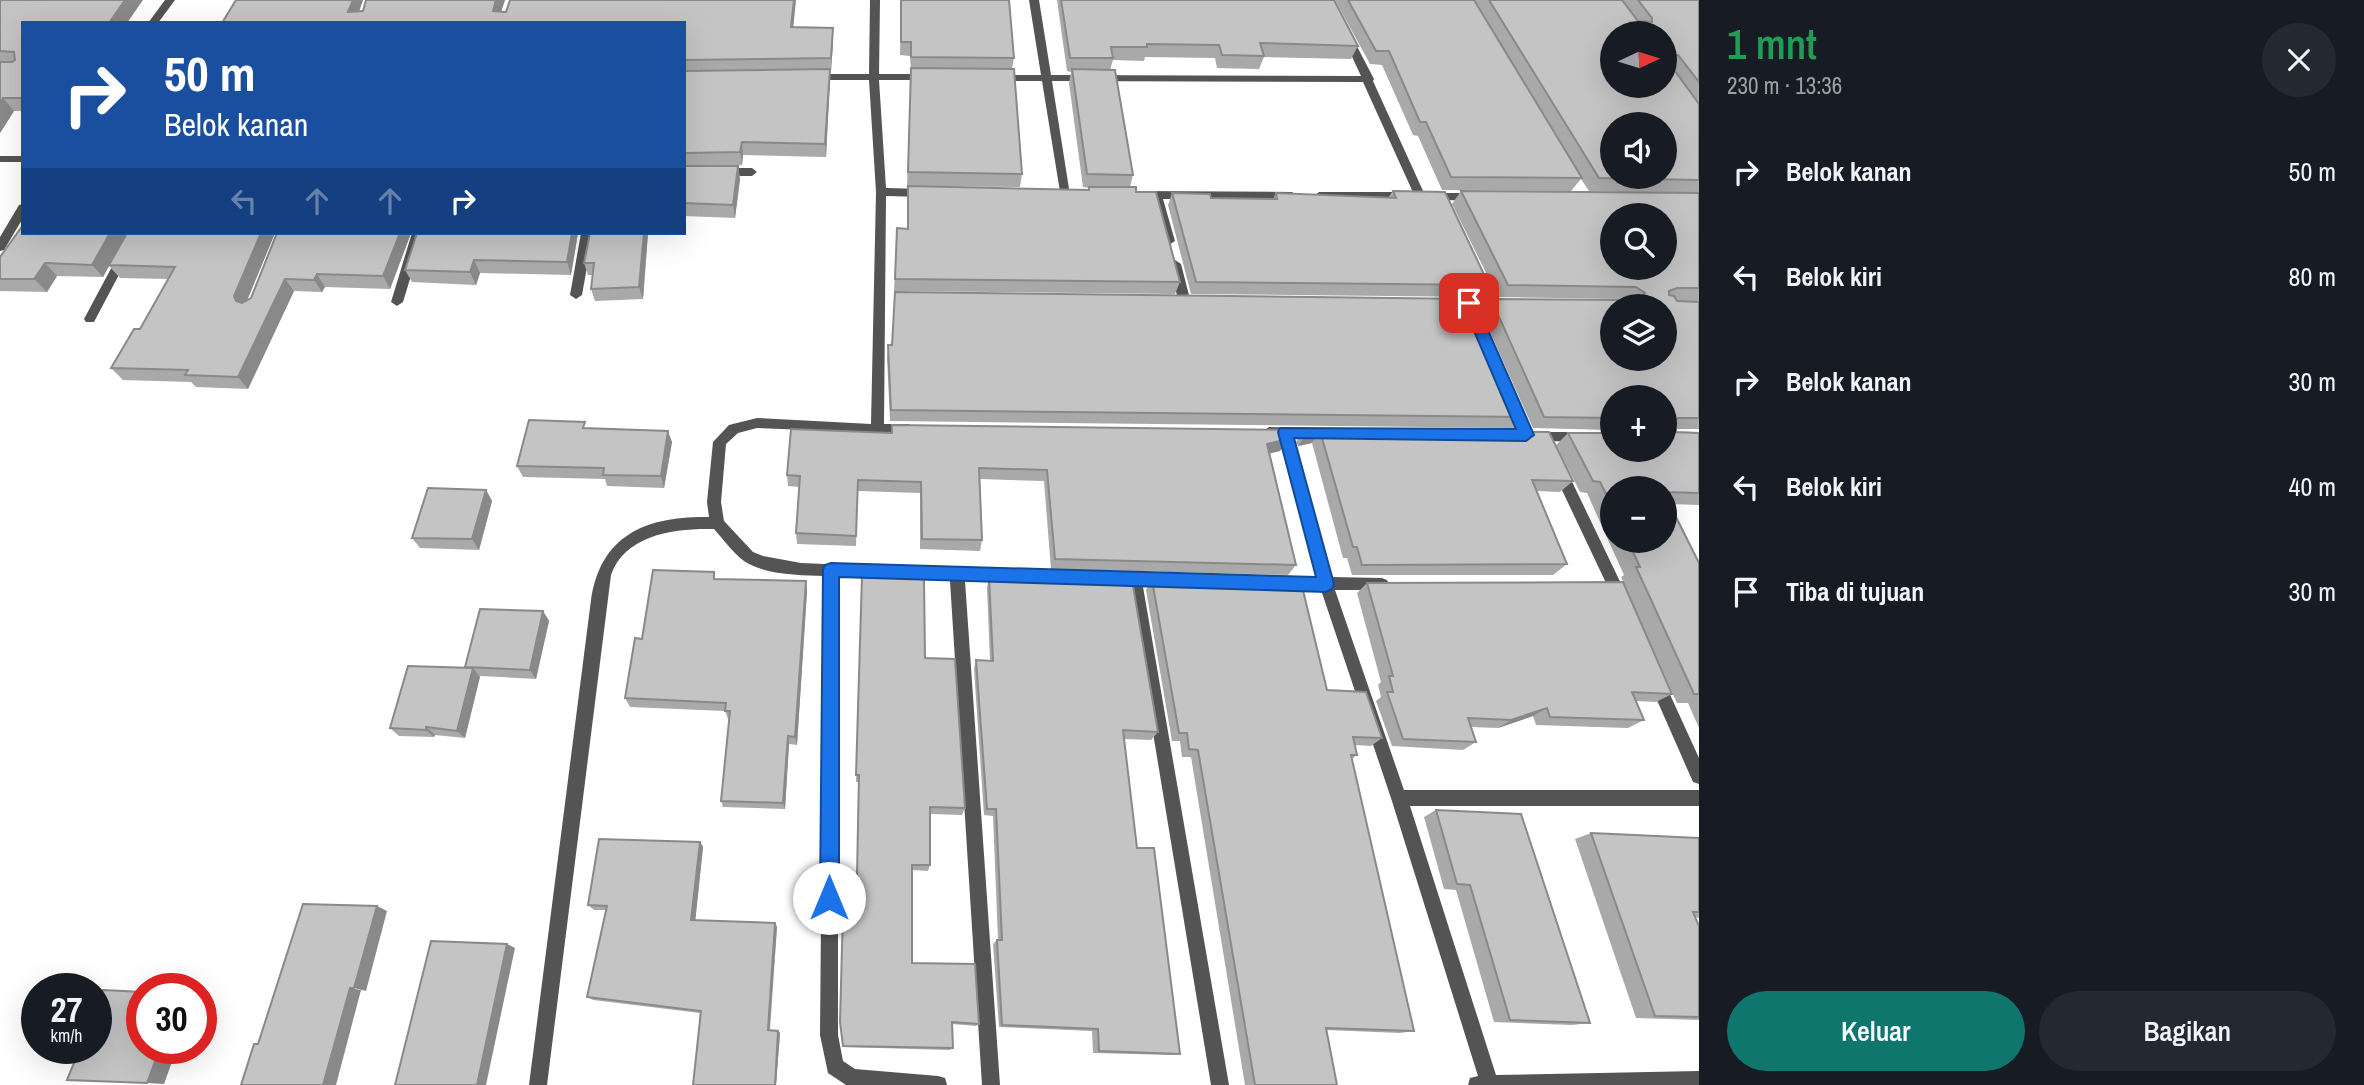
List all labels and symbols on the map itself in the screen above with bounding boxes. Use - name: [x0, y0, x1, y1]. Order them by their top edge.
- north arrow: [1600, 21, 1676, 98]
- pin: [1439, 273, 1499, 333]
- position arrow: [792, 861, 866, 935]
- speed limit sign: 30: [126, 973, 217, 1064]

